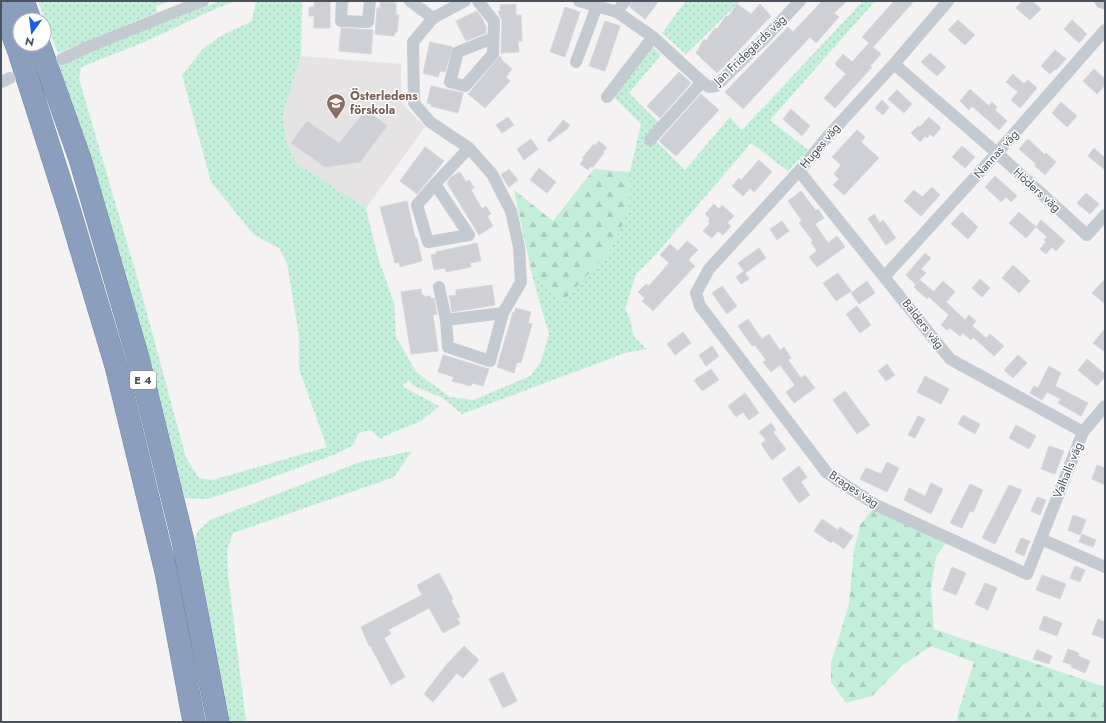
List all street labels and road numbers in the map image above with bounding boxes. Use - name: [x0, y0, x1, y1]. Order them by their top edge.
- street label: Jan Fridegårds väg: [708, 11, 790, 91]
- street label: Huges väg: [796, 119, 844, 173]
- street label: Nannas väg: [969, 126, 1023, 182]
- street label: Höders väg: [1009, 164, 1065, 216]
- street label: Balders väg: [898, 295, 948, 353]
- road number: E 4: [130, 371, 156, 389]
- street label: Valhalls väg: [1049, 439, 1087, 501]
- street label: Brages väg: [826, 466, 882, 512]

